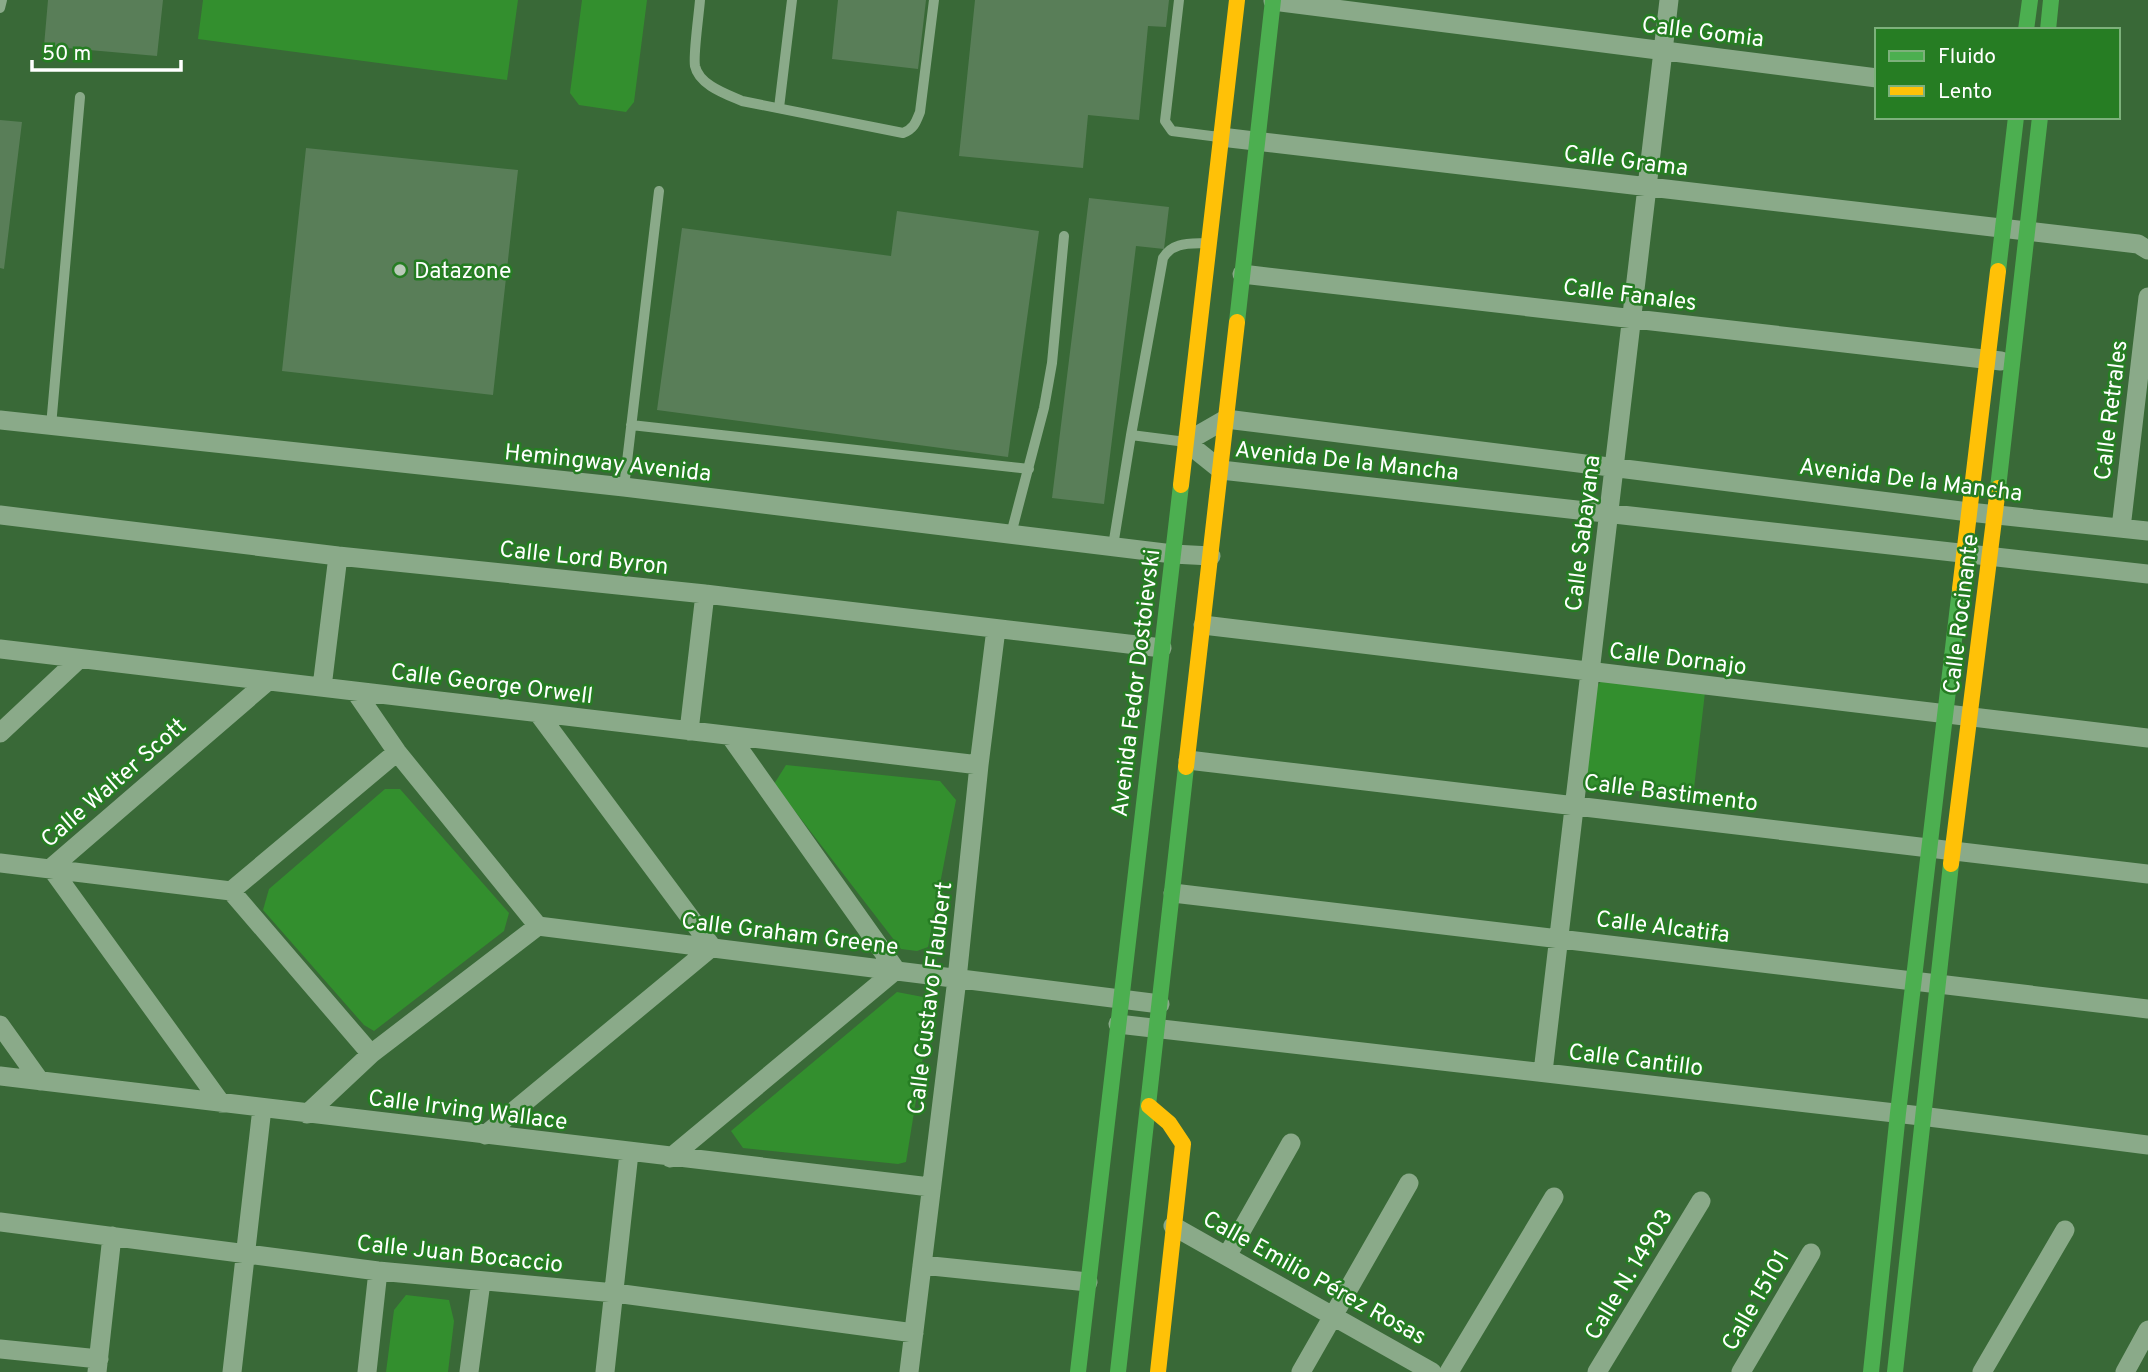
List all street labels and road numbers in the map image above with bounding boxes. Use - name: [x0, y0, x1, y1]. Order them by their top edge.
- street label: Calle Gomia: [1640, 12, 1765, 55]
- street label: Calle Grama: [1562, 140, 1690, 185]
- street label: Calle Fanales: [1561, 274, 1698, 319]
- street label: Calle Retrales: [2089, 339, 2135, 482]
- street label: Avenida De la Mancha: [1233, 436, 1460, 489]
- street label: Hemingway Avenida: [503, 439, 713, 490]
- street label: Calle Sabayana: [1561, 453, 1608, 613]
- street label: Avenida De la Mancha: [1797, 453, 2024, 510]
- street label: Calle Rocinante: [1938, 533, 1987, 696]
- street label: Calle Lord Byron: [498, 536, 670, 583]
- street label: Avenida Fedor Dostoievski: [1107, 548, 1168, 819]
- street label: Calle Dornajo: [1607, 638, 1748, 683]
- street label: Calle George Orwell: [389, 659, 595, 712]
- street label: Calle Walter Scott: [36, 713, 193, 855]
- street label: Calle Bastimento: [1582, 769, 1759, 820]
- street label: Calle Gustavo Flaubert: [903, 880, 960, 1116]
- street label: Calle Alcatifa: [1594, 906, 1731, 951]
- street label: Calle Graham Greene: [679, 908, 900, 963]
- street label: Calle Cantillo: [1567, 1039, 1705, 1084]
- street label: Calle Irving Wallace: [366, 1085, 569, 1138]
- street label: Calle N. 14903: [1580, 1204, 1681, 1346]
- street label: Calle Emilio Pérez Rosas: [1197, 1206, 1431, 1353]
- street label: Calle Juan Bocaccio: [355, 1230, 564, 1281]
- street label: Calle 15101: [1717, 1246, 1798, 1357]

